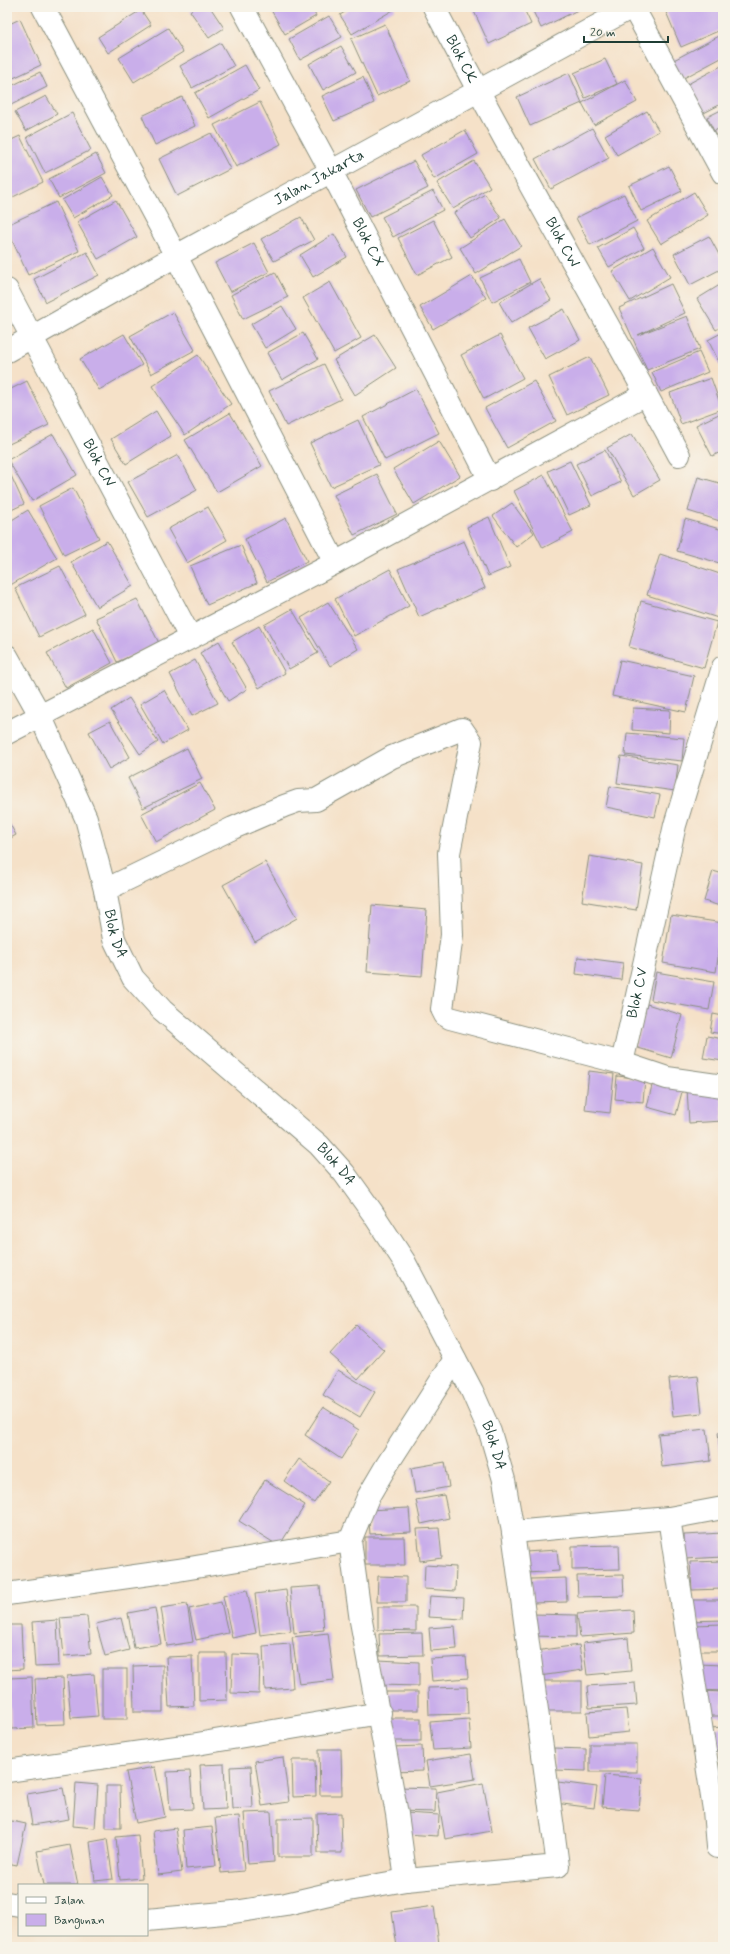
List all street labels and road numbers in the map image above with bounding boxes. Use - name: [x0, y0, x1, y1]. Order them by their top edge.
- street label: Blok CK: [440, 32, 482, 87]
- street label: Jalan Jakarta: [270, 145, 368, 211]
- street label: Blok CW: [540, 214, 584, 272]
- street label: Blok CX: [347, 215, 389, 270]
- street label: Blok CN: [77, 436, 119, 491]
- street label: Blok DA: [99, 908, 132, 962]
- street label: Blok CV: [622, 965, 653, 1020]
- street label: Blok DA: [312, 1139, 360, 1190]
- street label: Blok DA: [476, 1418, 511, 1473]

